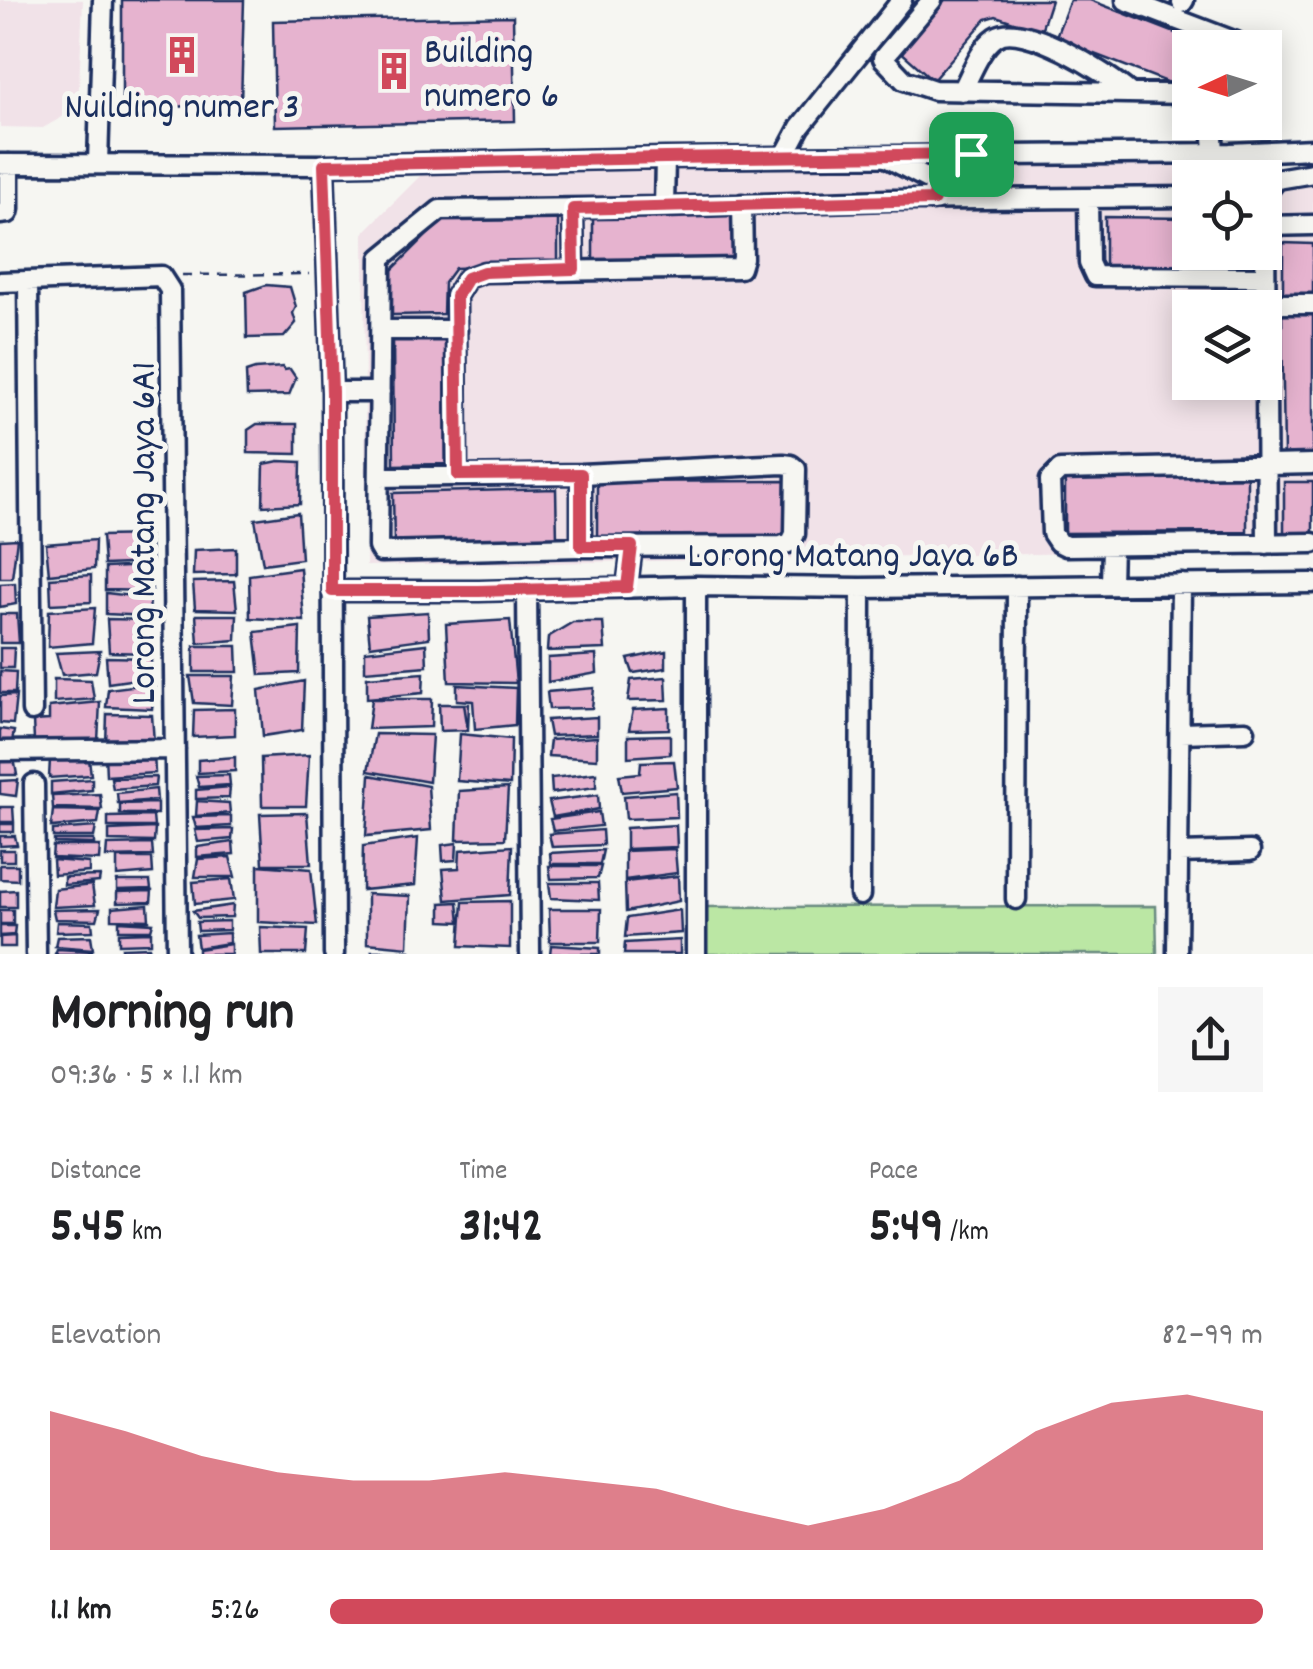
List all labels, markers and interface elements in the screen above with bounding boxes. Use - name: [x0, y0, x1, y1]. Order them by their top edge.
- place label: Building numero 6: [424, 27, 559, 126]
- north arrow: [1172, 30, 1282, 140]
- map controls: [1172, 30, 1282, 400]
- building icon: Nuilding numer 3: [161, 34, 203, 76]
- building icon: Building numero 6: [373, 50, 415, 92]
- place label: Nuilding numer 3: [64, 82, 300, 137]
- pin: [929, 112, 1014, 197]
- icon: arrive: [944, 127, 999, 182]
- button: locate: [1172, 160, 1282, 270]
- button: layers: [1172, 290, 1282, 400]
- street label: Lorong Matang Jaya 6A1: [119, 362, 174, 704]
- street label: Lorong Matang Jaya 6B: [687, 531, 1019, 586]
- text: Morning run: [50, 977, 294, 1056]
- button: share: [1158, 987, 1263, 1092]
- text: 09:36 · 5 × 1.1 km: [50, 1054, 243, 1100]
- text: Distance: [50, 1153, 141, 1193]
- text: Time: [459, 1153, 507, 1193]
- text: Pace: [869, 1153, 918, 1193]
- text: 5.45: [50, 1193, 125, 1265]
- text: 31:42: [459, 1193, 543, 1265]
- text: 5:49: [869, 1193, 944, 1265]
- text: km: [125, 1214, 163, 1254]
- text: /km: [944, 1214, 989, 1254]
- text: Elevation: [50, 1314, 161, 1360]
- text: 82–99 m: [1162, 1314, 1263, 1360]
- text: 1.1 km: [50, 1589, 112, 1635]
- text: 5:26: [210, 1589, 260, 1635]

